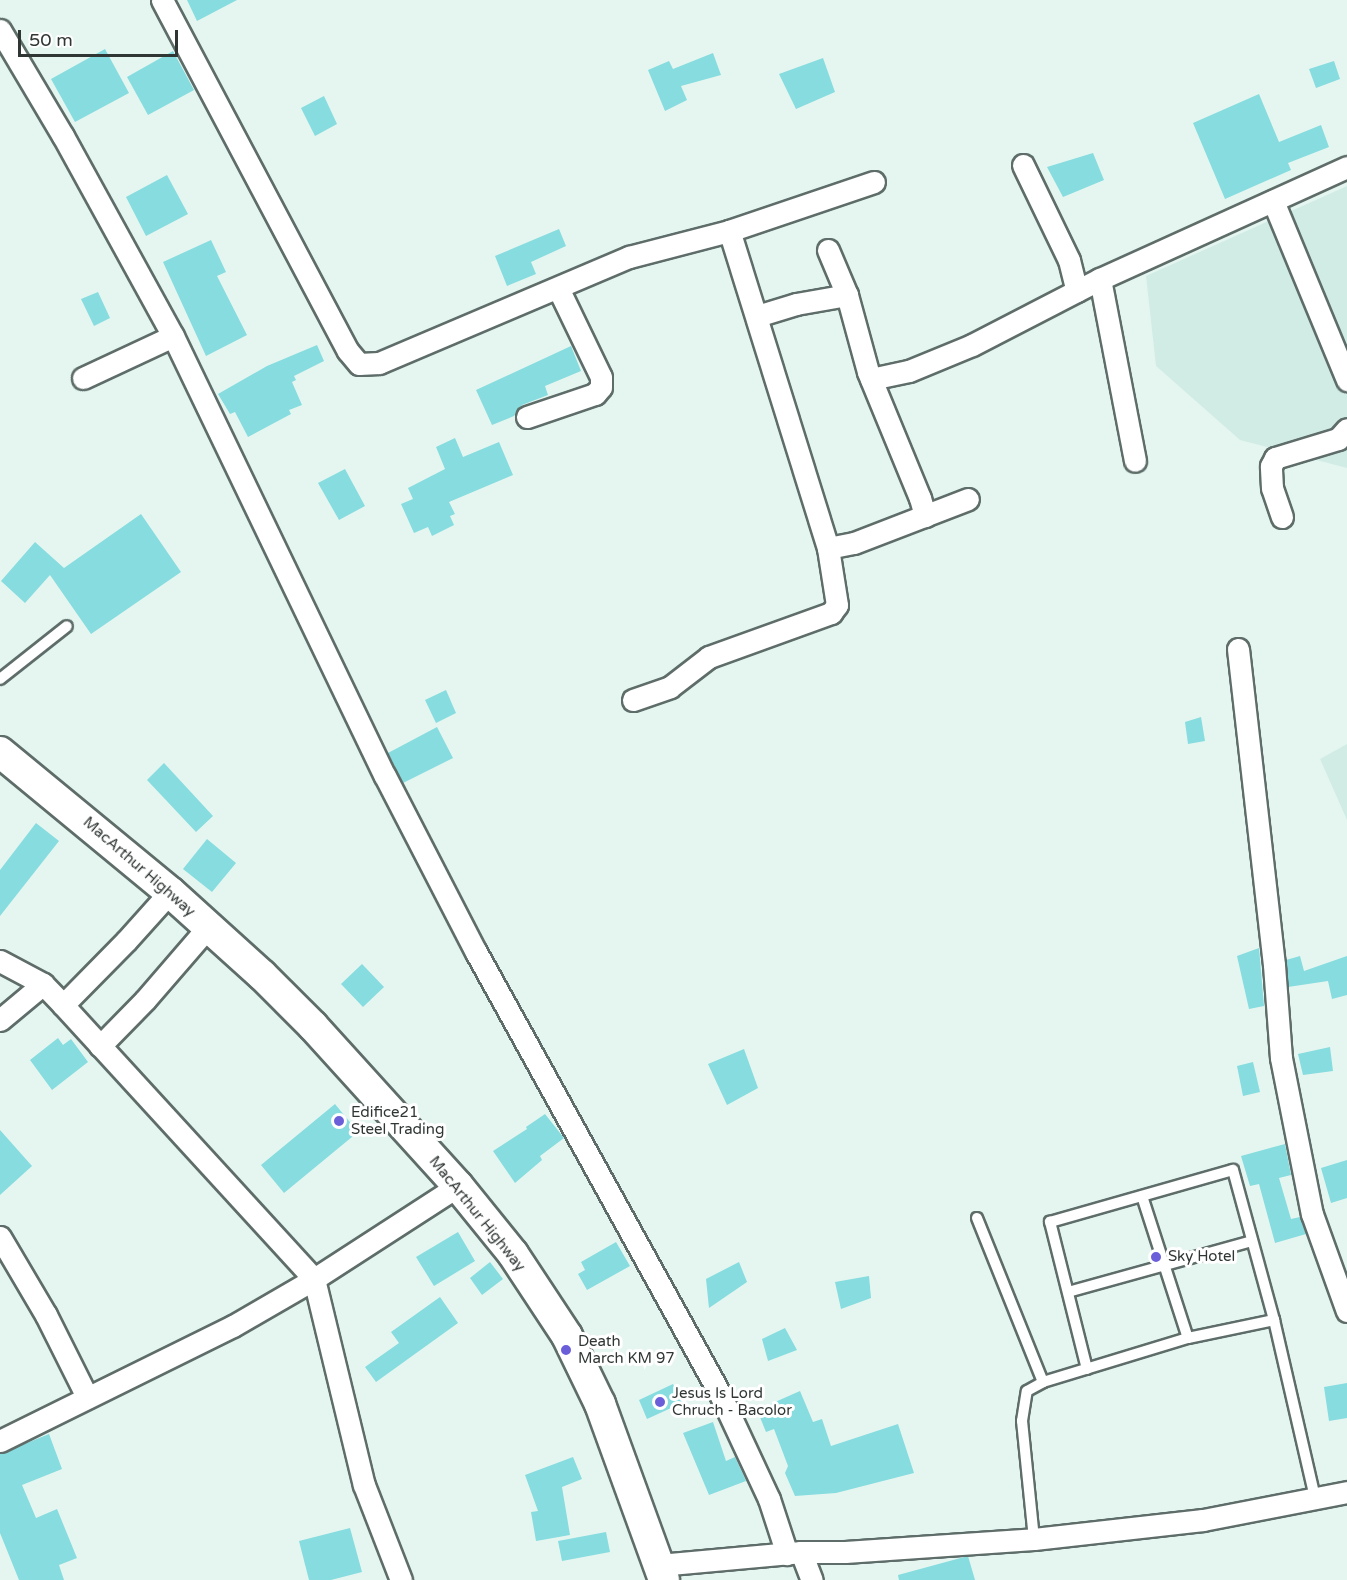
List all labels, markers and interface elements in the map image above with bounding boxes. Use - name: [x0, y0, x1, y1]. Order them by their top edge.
- scale bar: [21, 18, 182, 56]
- text: 50 m: [29, 29, 73, 51]
- street label: MacArthur Highway: [79, 813, 199, 921]
- place label: Edifice21 Steel Trading: [351, 1103, 444, 1138]
- marker: Edifice21 Steel Trading: [332, 1114, 346, 1128]
- street label: MacArthur Highway: [425, 1153, 529, 1275]
- place label: Sky Hotel: [1168, 1248, 1235, 1266]
- marker: Sky Hotel: [1149, 1250, 1163, 1264]
- place label: Death March KM 97: [578, 1332, 675, 1367]
- marker: Death March KM 97: [559, 1343, 573, 1357]
- place label: Jesus Is Lord Chruch - Bacolor: [672, 1384, 792, 1419]
- marker: Jesus Is Lord Chruch - Bacolor: [653, 1395, 667, 1409]

